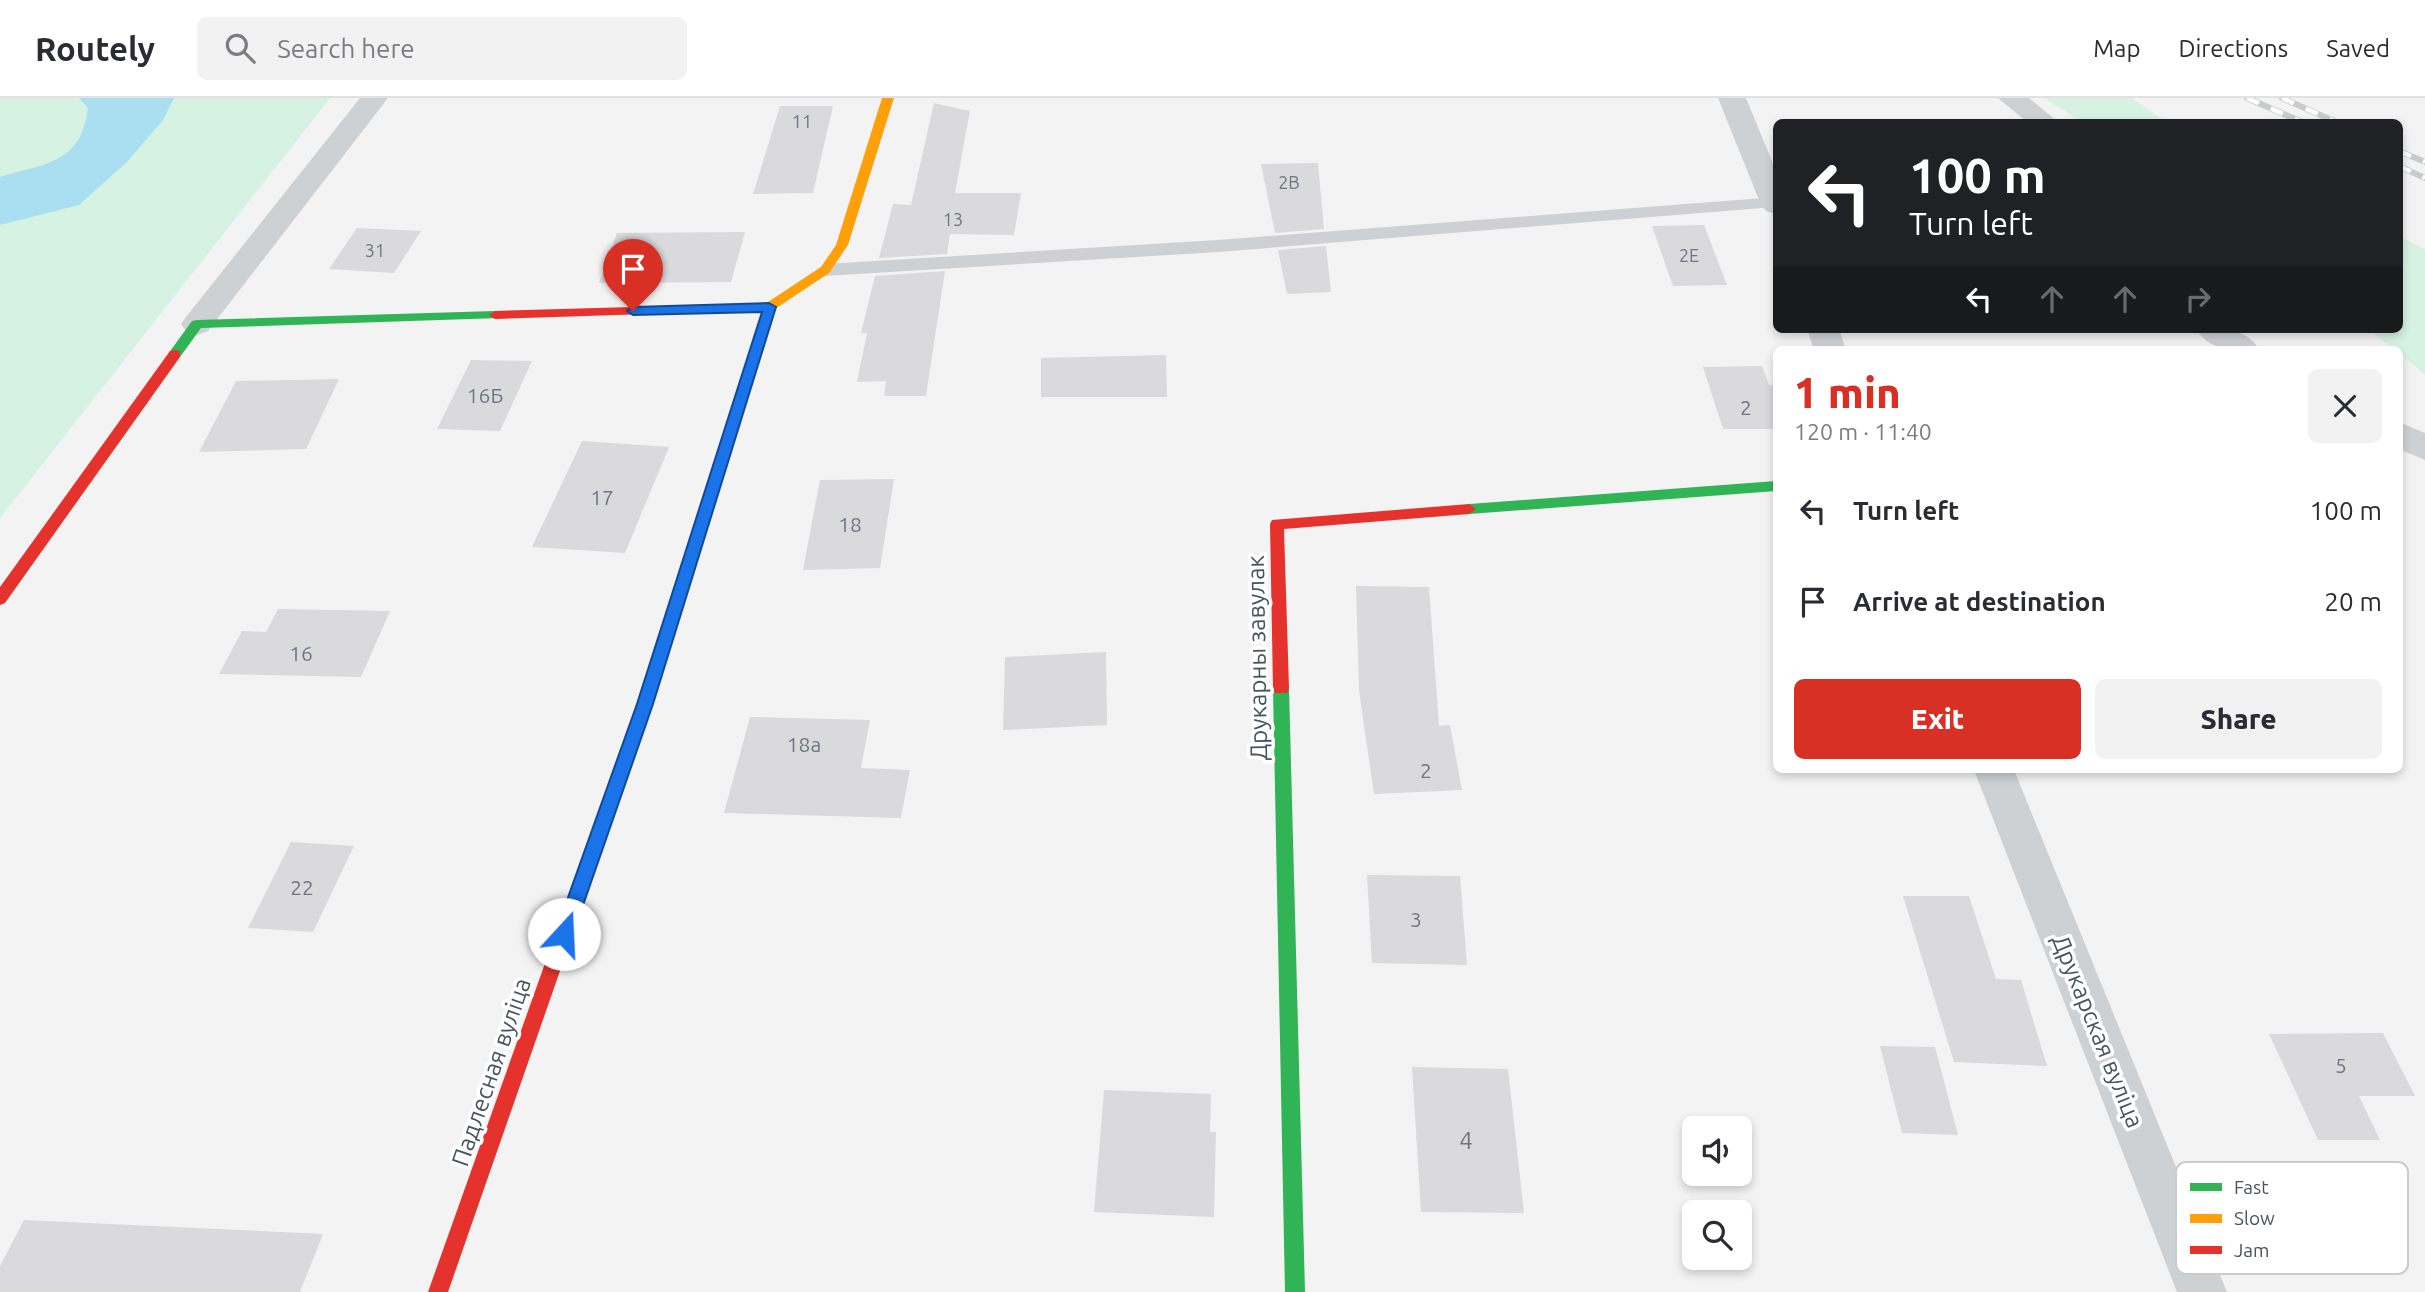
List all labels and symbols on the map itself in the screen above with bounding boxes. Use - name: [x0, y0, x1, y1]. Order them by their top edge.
- house number: 11: [792, 111, 812, 131]
- house number: 2В: [1278, 172, 1300, 192]
- house number: 13: [943, 209, 963, 229]
- pin: [603, 239, 663, 311]
- house number: 31: [365, 240, 385, 260]
- house number: 2Е: [1679, 245, 1699, 265]
- house number: 16Б: [467, 383, 503, 407]
- house number: 2: [1740, 395, 1752, 419]
- house number: 17: [590, 485, 614, 509]
- house number: 18: [838, 512, 862, 536]
- street label: Друкарны завулак: [1242, 555, 1272, 761]
- house number: 16: [289, 641, 313, 665]
- house number: 18а: [787, 732, 821, 756]
- house number: 2: [1420, 758, 1432, 782]
- house number: 22: [290, 875, 314, 899]
- position arrow: [527, 897, 601, 971]
- house number: 3: [1410, 907, 1422, 931]
- street label: Друкарская вуліца: [2047, 931, 2149, 1131]
- street label: Падлесная вуліца: [446, 974, 536, 1170]
- house number: 5: [2335, 1053, 2347, 1077]
- house number: 4: [1459, 1127, 1473, 1154]
- legend: [2176, 1162, 2408, 1274]
- text: Fast: [2234, 1176, 2269, 1198]
- text: Slow: [2234, 1207, 2275, 1229]
- text: Jam: [2234, 1239, 2270, 1261]

